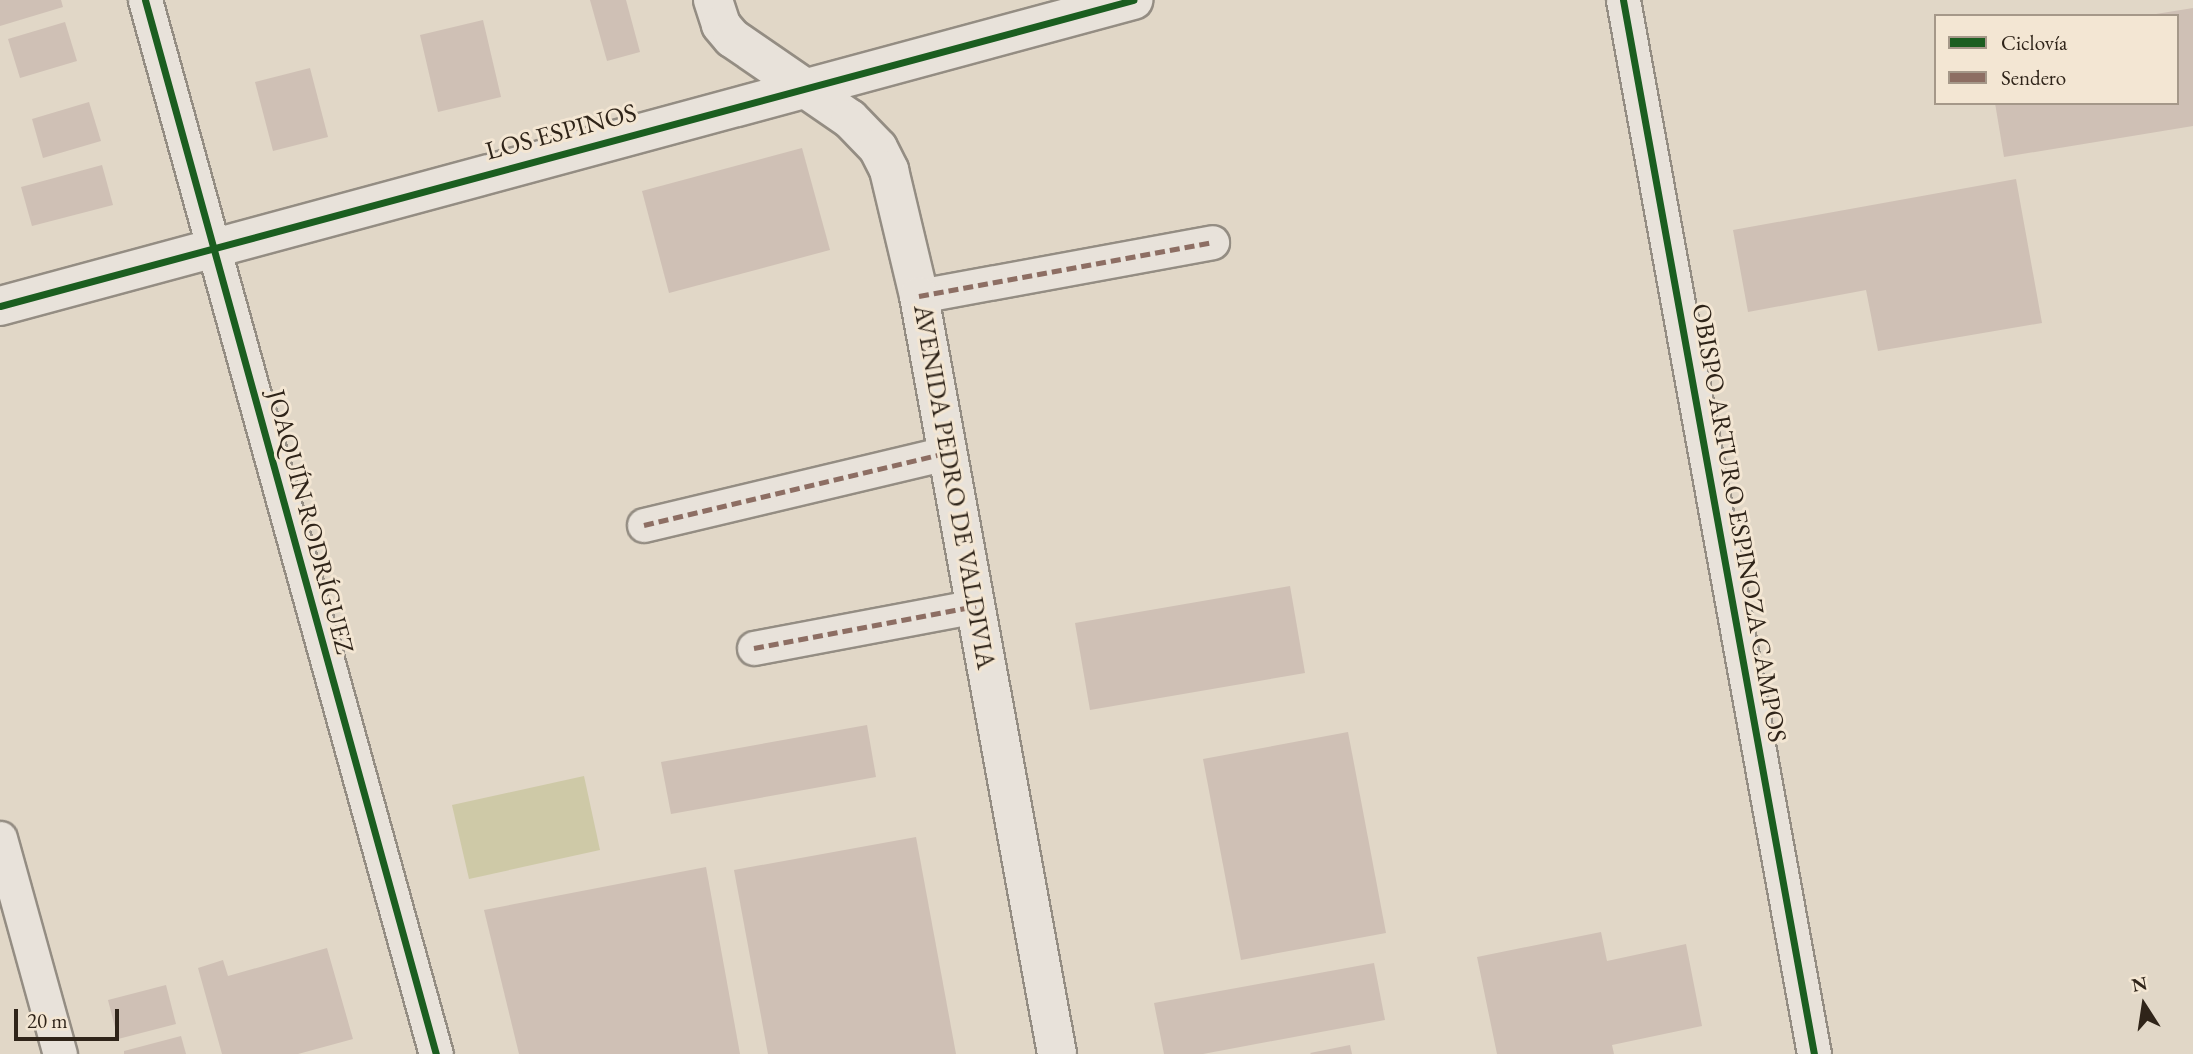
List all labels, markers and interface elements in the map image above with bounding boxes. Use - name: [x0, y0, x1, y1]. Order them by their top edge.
- legend: [1934, 14, 2179, 105]
- text: Ciclovía: [2001, 29, 2067, 56]
- text: Sendero: [2001, 64, 2066, 91]
- street label: LOS ESPINOS: [482, 97, 640, 167]
- street label: OBISPO ARTURO ESPINOZA CAMPOS: [1685, 301, 1793, 745]
- street label: AVENIDA PEDRO DE VALDIVIA: [907, 302, 1001, 672]
- street label: JOAQUÍN RODRÍGUEZ: [260, 386, 360, 658]
- north arrow: [2109, 970, 2179, 1040]
- text: N: [2129, 970, 2150, 998]
- scale bar: [18, 995, 122, 1038]
- text: 20 m: [27, 1007, 68, 1034]

